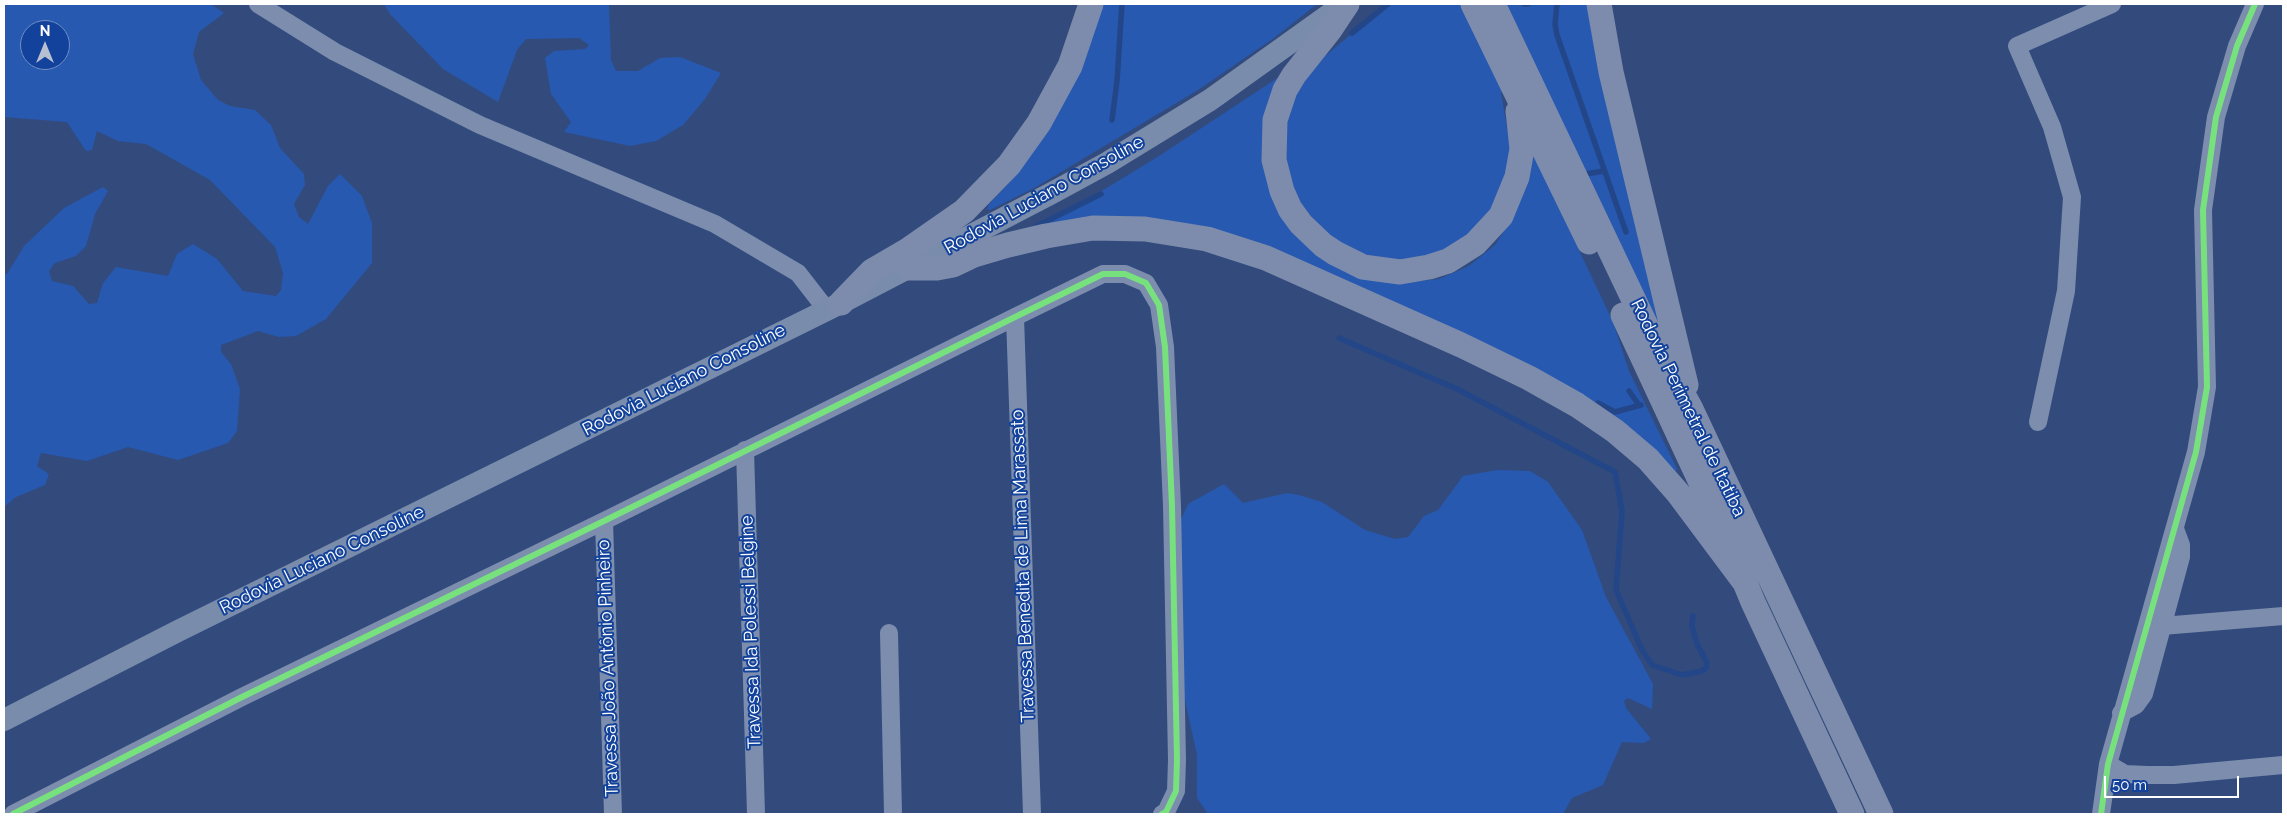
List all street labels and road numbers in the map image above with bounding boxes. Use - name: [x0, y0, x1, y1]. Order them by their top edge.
- street label: Rodovia Luciano Consoline: [940, 131, 1148, 259]
- street label: Rodovia Perimetral de Itatiba: [1626, 296, 1750, 520]
- street label: Rodovia Luciano Consoline: [579, 319, 789, 441]
- street label: Travessa Benedita de Lima Marassato: [1007, 409, 1039, 723]
- street label: Rodovia Luciano Consoline: [216, 501, 428, 619]
- street label: Travessa Ida Polessi Belgine: [736, 515, 766, 749]
- street label: Travessa João Antônio Pinheiro: [593, 539, 623, 797]

